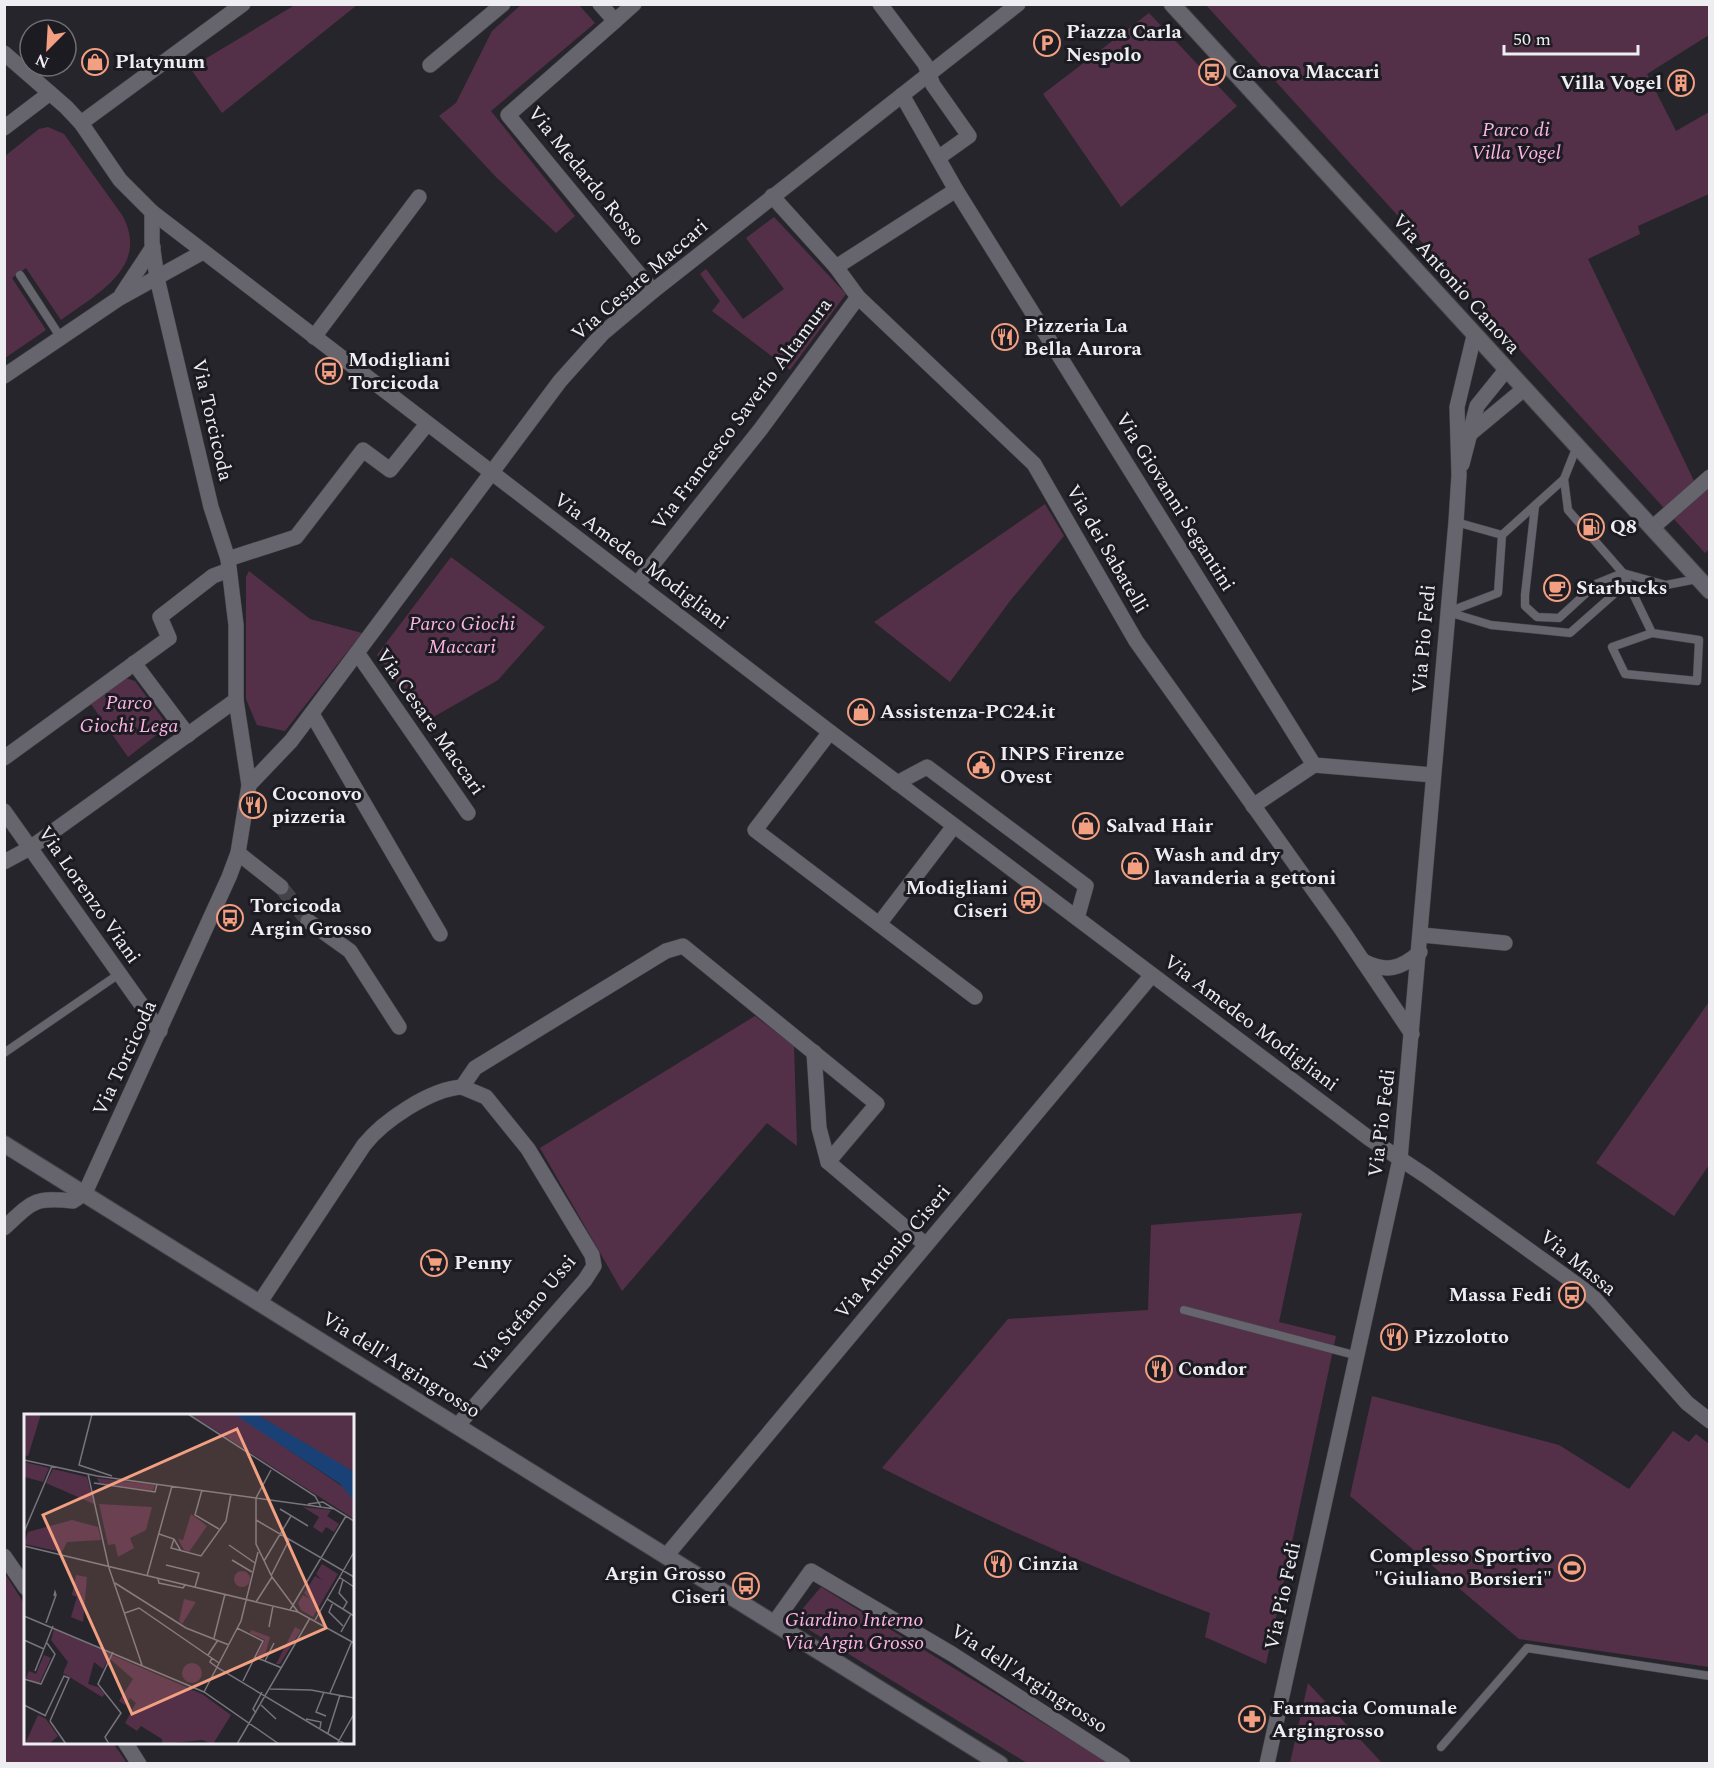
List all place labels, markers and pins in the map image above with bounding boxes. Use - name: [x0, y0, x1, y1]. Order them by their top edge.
- place label: Piazza Carla Nespolo: [1066, 17, 1182, 70]
- parking icon: Piazza Carla Nespolo: [1032, 28, 1062, 58]
- shop icon: Platynum: [80, 47, 110, 77]
- place label: Platynum: [115, 47, 205, 77]
- bus stop icon: Canova Maccari: [1197, 57, 1227, 87]
- place label: Canova Maccari: [1232, 57, 1380, 87]
- place label: Villa Vogel: [1560, 68, 1662, 98]
- building icon: Villa Vogel: [1666, 68, 1696, 98]
- place label: Pizzeria La Bella Aurora: [1024, 311, 1142, 364]
- restaurant icon: Pizzeria La Bella Aurora: [990, 322, 1020, 352]
- place label: Modigliani Torcicoda: [348, 345, 451, 398]
- bus stop icon: Modigliani Torcicoda: [314, 356, 344, 386]
- fuel station icon: Q8: [1576, 512, 1606, 542]
- place label: Q8: [1610, 512, 1637, 542]
- cafe icon: Starbucks: [1542, 573, 1572, 603]
- place label: Starbucks: [1576, 573, 1668, 603]
- shop icon: Assistenza-PC24.it: [846, 697, 876, 727]
- place label: Assistenza-PC24.it: [880, 697, 1056, 727]
- place label: INPS Firenze Ovest: [1000, 739, 1125, 792]
- public building icon: INPS Firenze Ovest: [966, 750, 996, 780]
- place label: Coconovo pizzeria: [272, 779, 362, 832]
- restaurant icon: Coconovo pizzeria: [238, 790, 268, 820]
- shop icon: Salvad Hair: [1071, 811, 1101, 841]
- place label: Salvad Hair: [1106, 811, 1214, 841]
- place label: Wash and dry lavanderia a gettoni: [1154, 840, 1336, 893]
- shop icon: Wash and dry lavanderia a gettoni: [1120, 851, 1150, 881]
- place label: Modigliani Ciseri: [905, 873, 1008, 926]
- bus stop icon: Modigliani Ciseri: [1013, 885, 1043, 915]
- place label: Torcicoda Argin Grosso: [250, 891, 372, 944]
- bus stop icon: Torcicoda Argin Grosso: [215, 903, 245, 933]
- supermarket icon: Penny: [419, 1248, 449, 1278]
- place label: Penny: [454, 1248, 513, 1278]
- place label: Massa Fedi: [1448, 1280, 1552, 1310]
- bus stop icon: Massa Fedi: [1557, 1280, 1587, 1310]
- restaurant icon: Pizzolotto: [1379, 1322, 1409, 1352]
- place label: Pizzolotto: [1414, 1322, 1509, 1352]
- restaurant icon: Condor: [1144, 1354, 1174, 1384]
- place label: Condor: [1178, 1354, 1247, 1384]
- place label: Complesso Sportivo "Giuliano Borsieri": [1369, 1541, 1552, 1594]
- restaurant icon: Cinzia: [983, 1549, 1013, 1579]
- place label: Cinzia: [1018, 1549, 1079, 1579]
- sports icon: Complesso Sportivo "Giuliano Borsieri": [1557, 1553, 1587, 1583]
- place label: Argin Grosso Ciseri: [604, 1559, 726, 1612]
- bus stop icon: Argin Grosso Ciseri: [731, 1571, 761, 1601]
- place label: Farmacia Comunale Argingrosso: [1272, 1693, 1457, 1746]
- pharmacy icon: Farmacia Comunale Argingrosso: [1237, 1704, 1267, 1734]

